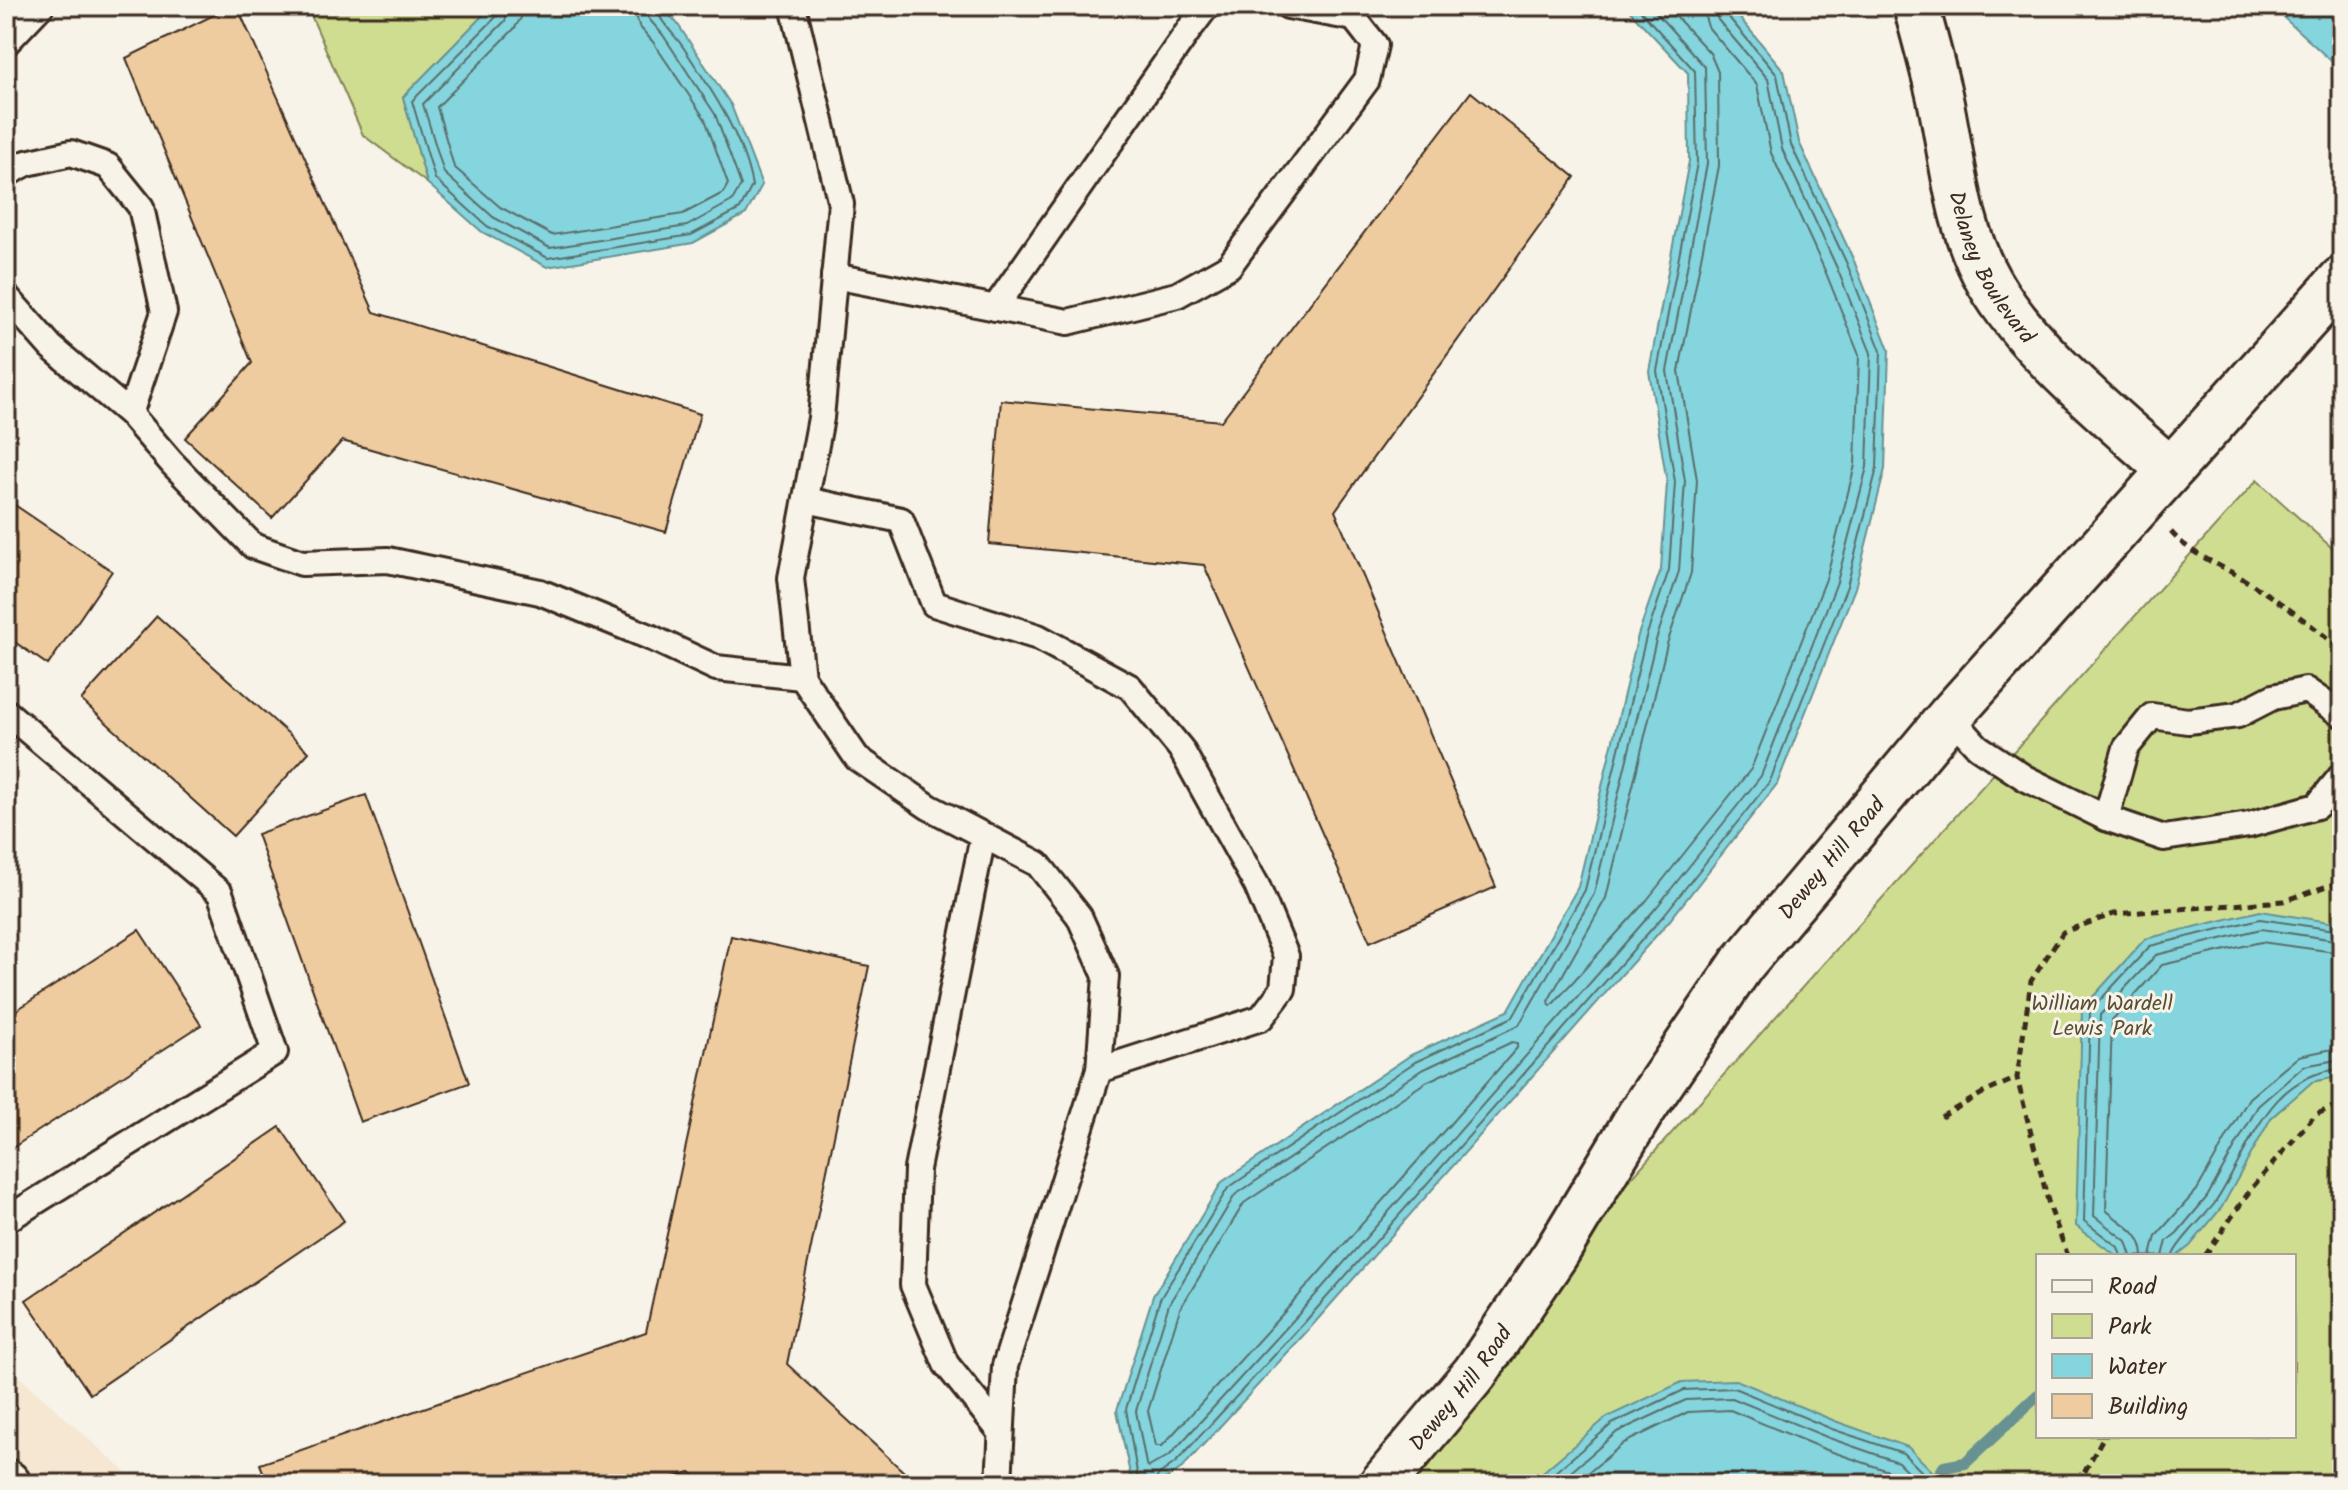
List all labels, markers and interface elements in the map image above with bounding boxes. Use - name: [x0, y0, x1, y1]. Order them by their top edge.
- street label: Delaney Boulevard: [1938, 188, 2043, 354]
- street label: Dewey Hill Road: [1771, 789, 1896, 929]
- park label: William Wardell Lewis Park: [2031, 987, 2173, 1047]
- legend: [2036, 1254, 2296, 1438]
- text: Road: [2108, 1268, 2157, 1307]
- text: Park: [2108, 1308, 2152, 1347]
- street label: Dewey Hill Road: [1401, 1318, 1523, 1460]
- text: Water: [2108, 1348, 2168, 1387]
- text: Building: [2108, 1388, 2188, 1427]

